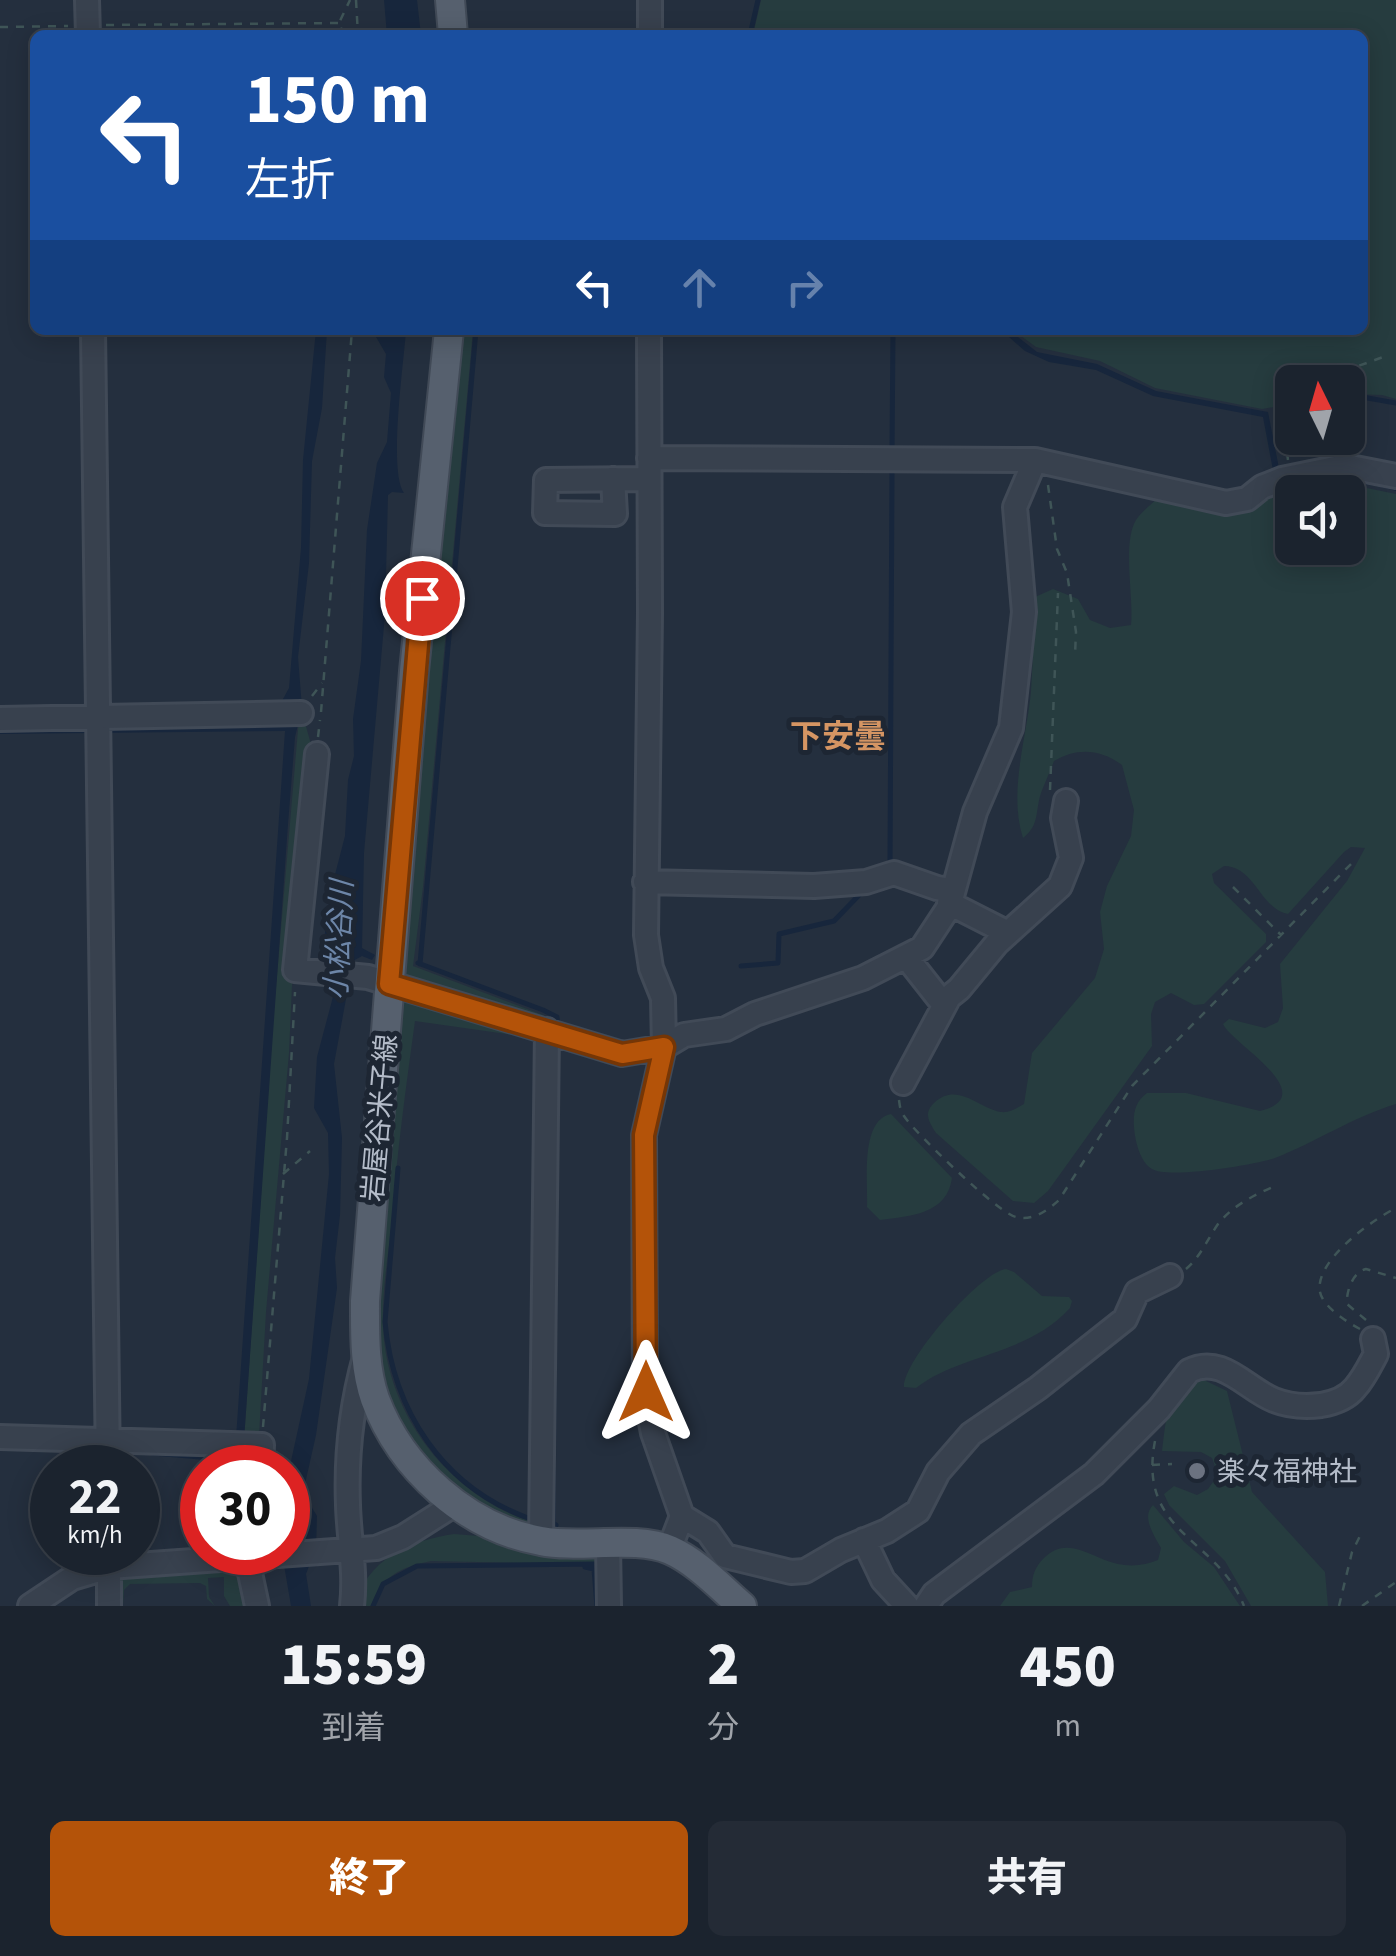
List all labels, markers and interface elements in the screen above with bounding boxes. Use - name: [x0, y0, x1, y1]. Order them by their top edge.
- text: 150 m: [245, 50, 430, 150]
- icon: left: [80, 70, 210, 200]
- text: 左折: [245, 149, 335, 213]
- icon: left: [567, 260, 622, 315]
- icon: ahead: [672, 260, 727, 315]
- icon: right: [777, 260, 832, 315]
- north arrow: [1275, 365, 1365, 455]
- map controls: [1275, 365, 1365, 565]
- button: sound: [1275, 475, 1365, 565]
- pin: [380, 556, 465, 641]
- icon: arrive: [395, 571, 450, 626]
- district label: 下安曇: [790, 714, 886, 760]
- water label: 小松谷川: [315, 876, 364, 1001]
- street label: 岩屋谷米子線: [353, 1033, 407, 1204]
- position arrow: [594, 1340, 698, 1444]
- speed limit sign: 30: [180, 1445, 310, 1575]
- place label: 楽々福神社: [1217, 1452, 1357, 1492]
- marker: 楽々福神社: [1186, 1460, 1208, 1482]
- text: 22: [69, 1462, 121, 1533]
- text: km/h: [67, 1517, 123, 1553]
- text: 15:59: [280, 1623, 427, 1708]
- text: 2: [707, 1623, 739, 1708]
- text: 450: [1020, 1625, 1116, 1710]
- text: m: [1054, 1703, 1081, 1749]
- text: 到着: [322, 1705, 386, 1751]
- text: 分: [707, 1705, 739, 1751]
- button: 終了: [50, 1821, 688, 1936]
- button: 共有: [708, 1821, 1346, 1936]

